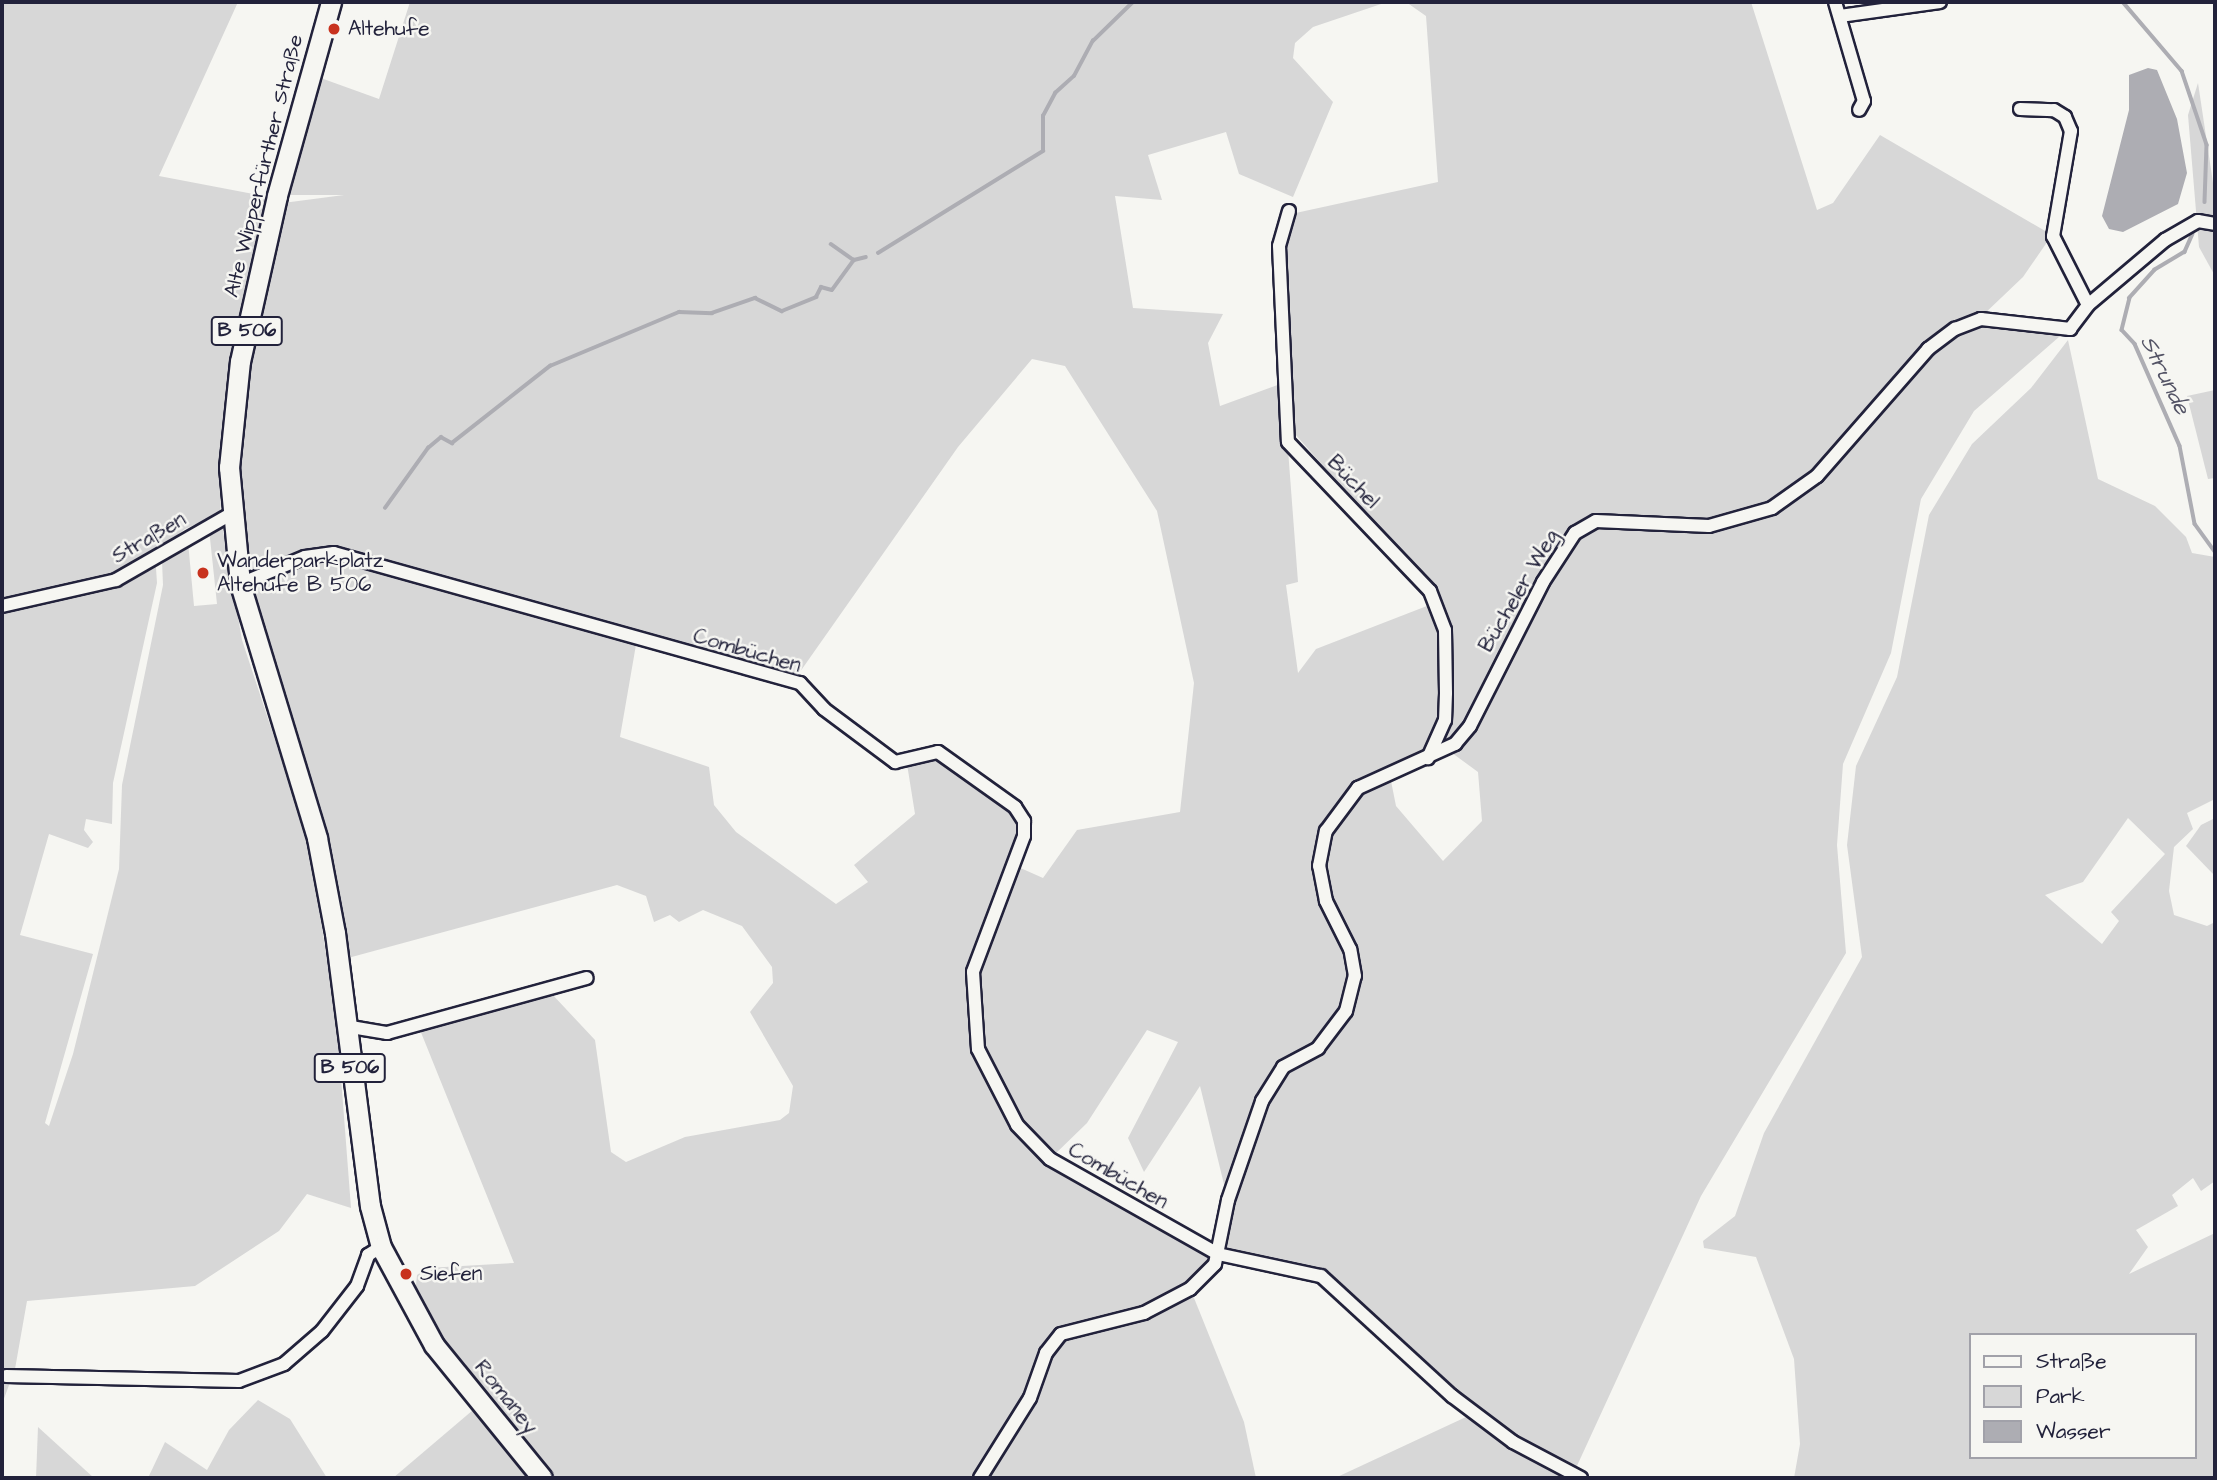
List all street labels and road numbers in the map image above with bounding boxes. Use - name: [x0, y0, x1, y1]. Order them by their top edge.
- street label: Alte Wipperfürther Straße: [219, 32, 309, 300]
- road number: B 506: [210, 316, 284, 346]
- street label: Büchel: [1322, 450, 1384, 514]
- street label: Straßen: [108, 507, 190, 569]
- street label: Bücheler Weg: [1474, 525, 1564, 657]
- street label: Combüchen: [690, 624, 804, 678]
- road number: B 506: [313, 1052, 387, 1084]
- street label: Combüchen: [1064, 1137, 1172, 1215]
- street label: Romaney: [469, 1355, 543, 1439]

